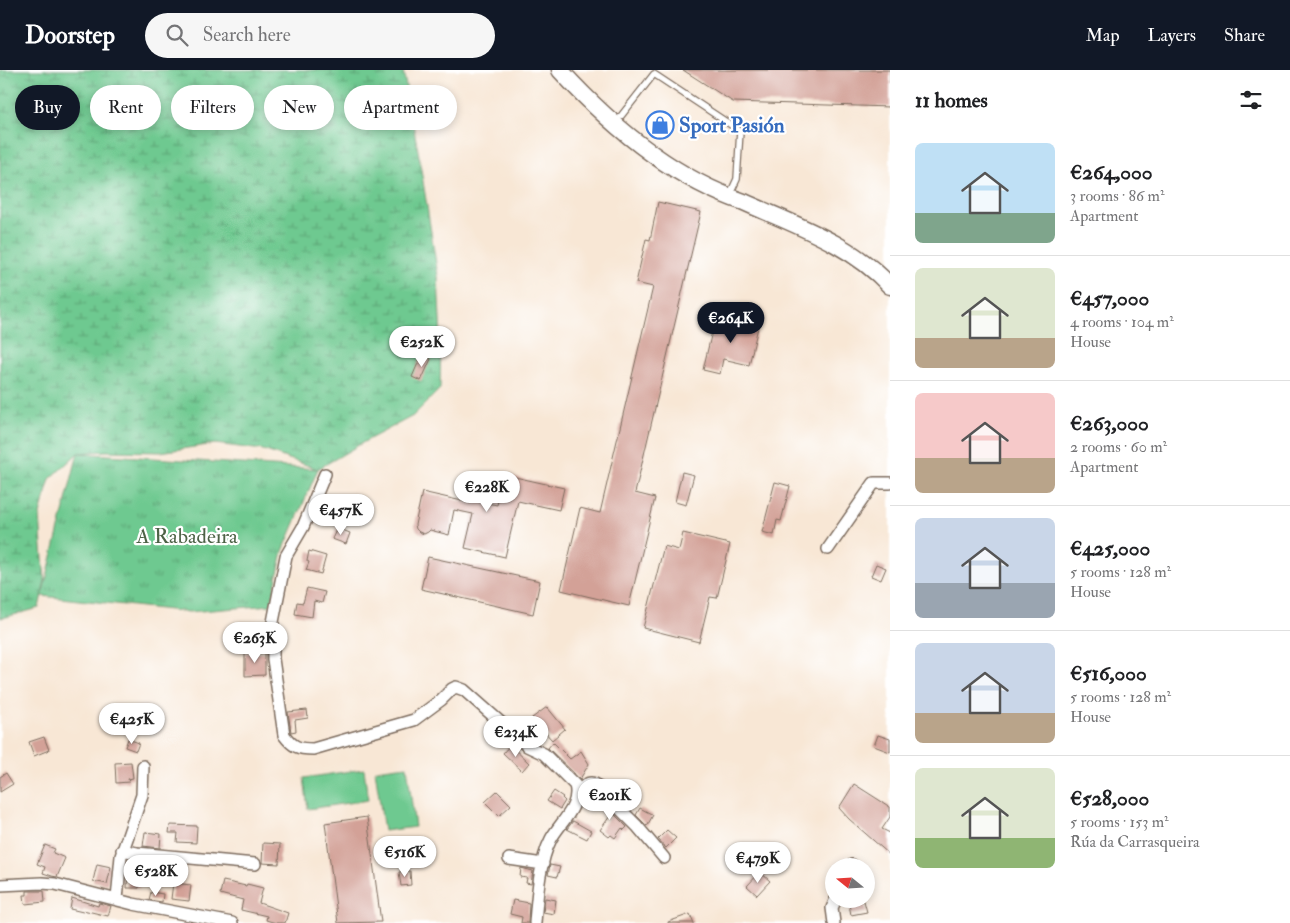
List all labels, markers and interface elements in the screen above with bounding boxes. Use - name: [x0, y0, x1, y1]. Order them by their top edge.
- search box: [145, 13, 495, 58]
- text: Doorstep: [25, 20, 115, 51]
- icon: search: [163, 21, 191, 49]
- text: Search here: [203, 23, 291, 47]
- text: Map: [1086, 24, 1120, 47]
- text: Layers: [1148, 24, 1196, 47]
- text: Share: [1224, 24, 1265, 47]
- chip: Buy: [15, 85, 80, 130]
- chip: Rent: [90, 85, 161, 130]
- chip: Filters: [171, 85, 254, 130]
- chip: New: [264, 85, 334, 130]
- chip: Apartment: [344, 85, 457, 130]
- icon: filters: [1237, 86, 1265, 114]
- text: 11 homes: [915, 87, 988, 114]
- shop icon: Sport Pasión: [645, 110, 675, 140]
- place label: Sport Pasión: [679, 112, 785, 139]
- text: €264,000: [1070, 159, 1153, 186]
- icon: home: [955, 163, 1015, 223]
- text: 3 rooms · 86 m²: [1070, 186, 1164, 206]
- text: Apartment: [1070, 206, 1138, 226]
- text: €457,000: [1070, 285, 1149, 312]
- icon: home: [955, 288, 1015, 348]
- pin: €264K: [696, 302, 766, 344]
- text: €264K: [708, 308, 754, 328]
- text: 4 rooms · 104 m²: [1070, 312, 1174, 332]
- pin: €252K: [387, 326, 457, 368]
- text: €252K: [400, 332, 444, 352]
- text: House: [1070, 332, 1111, 352]
- text: €263,000: [1070, 410, 1149, 437]
- icon: home: [955, 413, 1015, 473]
- text: 2 rooms · 60 m²: [1070, 437, 1167, 457]
- text: Apartment: [1070, 457, 1138, 477]
- pin: €228K: [452, 470, 522, 513]
- text: €228K: [465, 477, 509, 497]
- pin: €457K: [306, 494, 376, 536]
- text: €457K: [319, 500, 363, 520]
- park label: A Rabadeira: [135, 523, 238, 550]
- text: €425,000: [1070, 535, 1150, 562]
- icon: home: [955, 538, 1015, 598]
- text: 5 rooms · 128 m²: [1070, 562, 1171, 582]
- text: House: [1070, 582, 1111, 602]
- pin: €263K: [220, 622, 290, 664]
- text: €263K: [234, 628, 276, 648]
- text: €516,000: [1070, 660, 1147, 687]
- icon: home: [955, 663, 1015, 723]
- text: 5 rooms · 128 m²: [1070, 687, 1171, 707]
- pin: €425K: [97, 702, 167, 745]
- text: House: [1070, 707, 1111, 727]
- text: €425K: [110, 709, 154, 729]
- pin: €234K: [481, 716, 551, 758]
- text: €234K: [494, 722, 538, 742]
- pin: €201K: [575, 778, 645, 821]
- text: €201K: [589, 785, 631, 805]
- text: €528,000: [1070, 785, 1149, 812]
- icon: home: [955, 788, 1015, 848]
- text: 5 rooms · 153 m²: [1070, 812, 1169, 832]
- text: Rúa da Carrasqueira: [1070, 832, 1200, 852]
- pin: €516K: [370, 836, 440, 878]
- text: €516K: [384, 842, 426, 862]
- pin: €479K: [723, 842, 793, 884]
- text: €479K: [736, 848, 780, 868]
- pin: €528K: [121, 854, 191, 897]
- north arrow: [825, 858, 875, 908]
- map controls: [825, 858, 875, 908]
- text: €528K: [134, 861, 178, 881]

